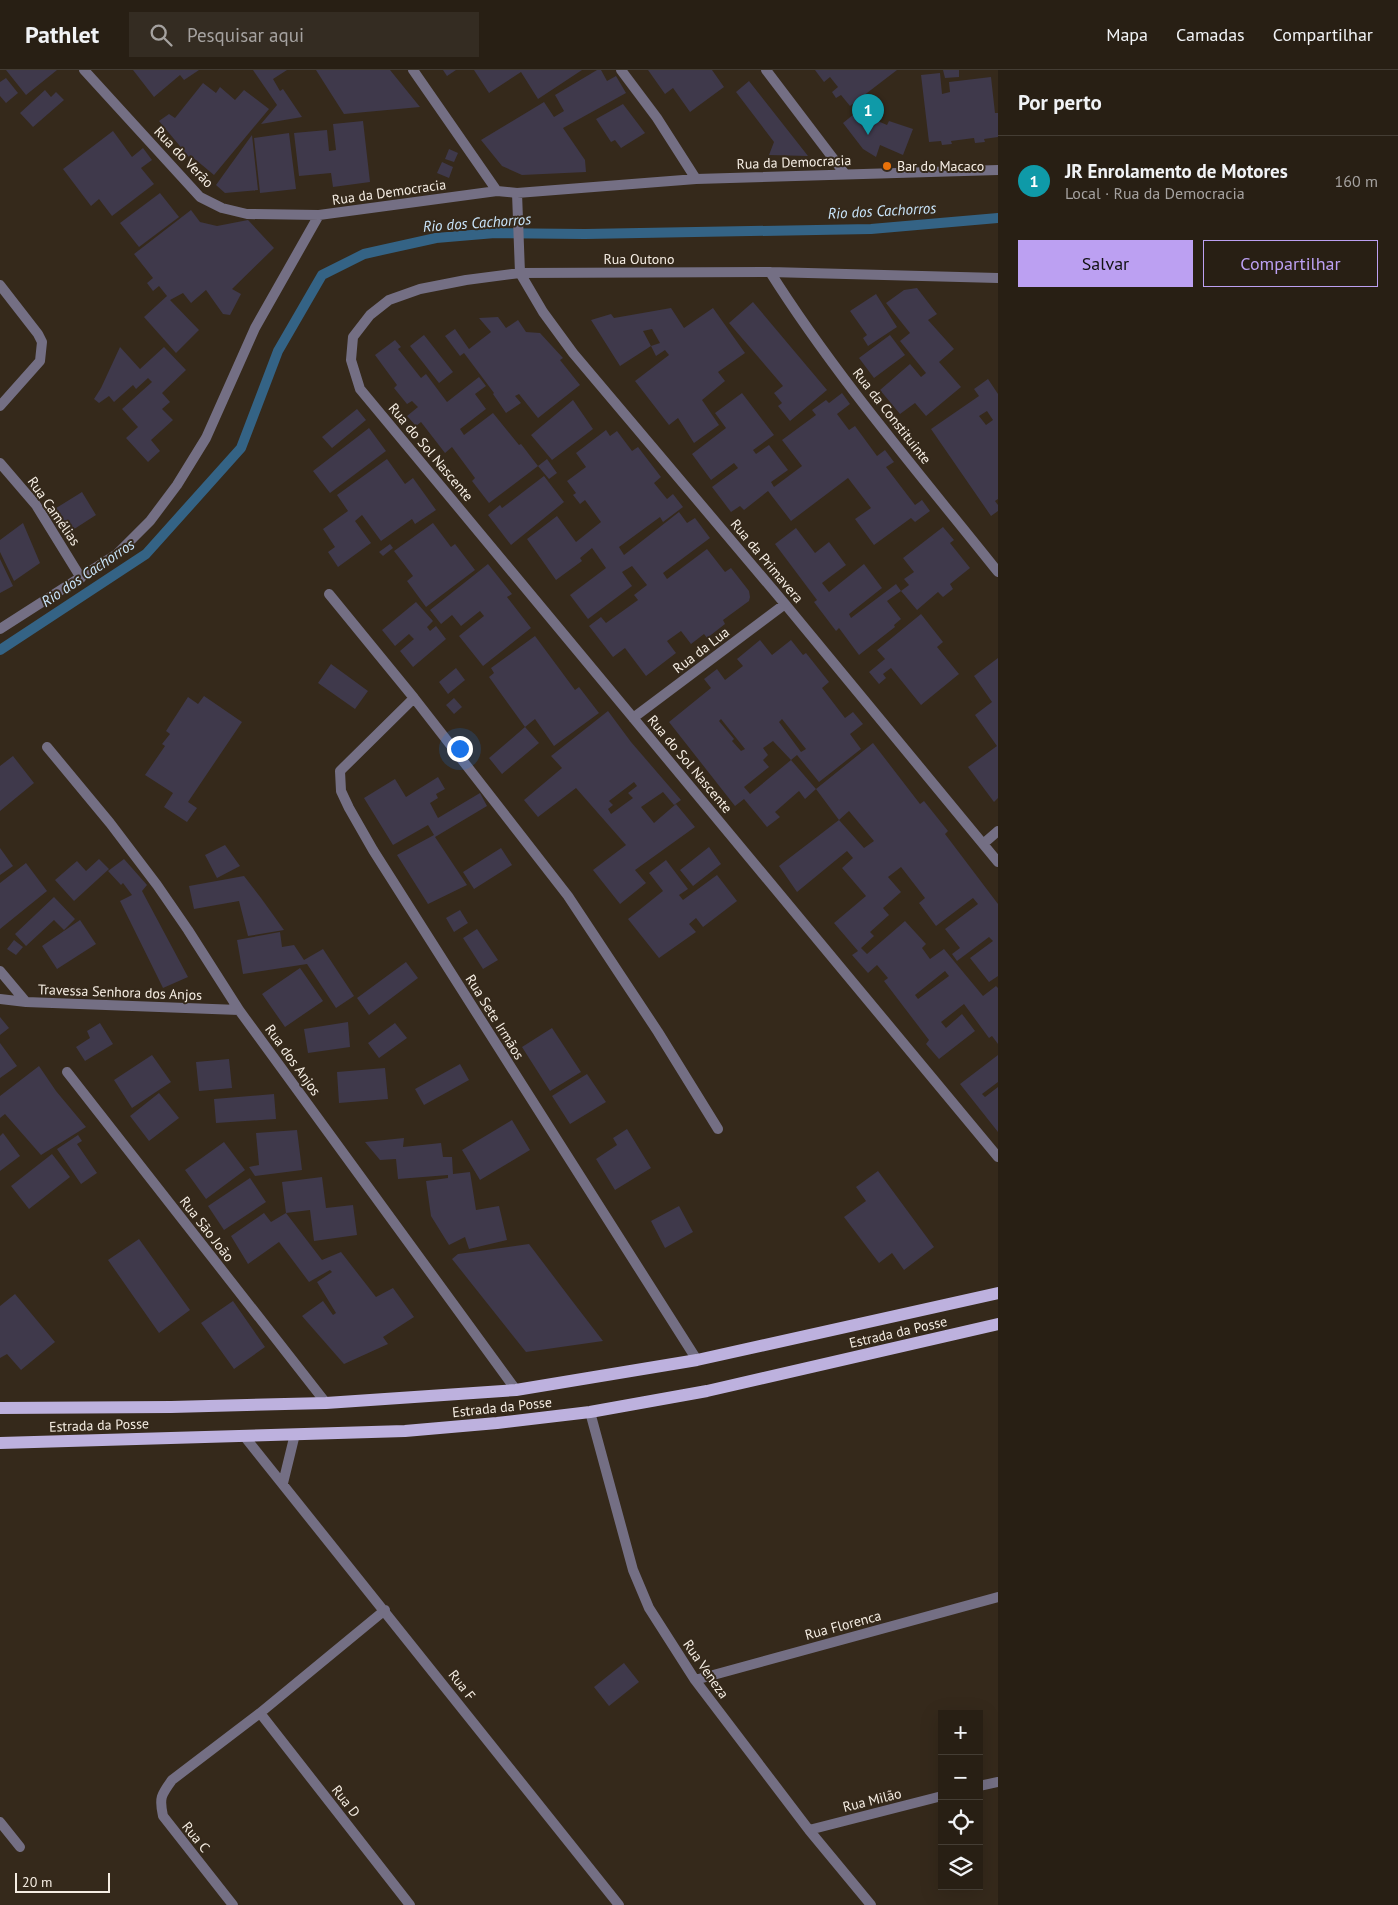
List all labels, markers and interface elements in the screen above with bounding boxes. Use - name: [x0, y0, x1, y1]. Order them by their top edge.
- search box: [129, 12, 479, 57]
- text: Pathlet: [25, 19, 99, 50]
- icon: search: [147, 21, 175, 49]
- text: Pesquisar aqui: [187, 23, 304, 47]
- text: Mapa: [1106, 23, 1148, 46]
- text: Camadas: [1176, 23, 1245, 46]
- text: Compartilhar: [1273, 23, 1373, 46]
- text: Por perto: [1018, 89, 1102, 116]
- pin: 1: [852, 94, 884, 135]
- street label: Rua do Verão: [150, 123, 218, 191]
- street label: Rua da Democracia: [736, 151, 852, 173]
- place label: Bar do Macaco: [897, 157, 984, 175]
- text: JR Enrolamento de Motores: [1065, 159, 1288, 183]
- marker: Bar do Macaco: [881, 160, 893, 172]
- text: 1: [1029, 171, 1039, 191]
- text: 160 m: [1335, 171, 1378, 191]
- street label: Rua da Democracia: [331, 175, 447, 209]
- text: Local · Rua da Democracia: [1065, 183, 1245, 203]
- water label: Rio dos Cachorros: [827, 198, 937, 223]
- water label: Rio dos Cachorros: [422, 209, 532, 236]
- button: Salvar: [1018, 240, 1193, 287]
- button: Compartilhar: [1203, 240, 1378, 287]
- street label: Rua Outono: [604, 250, 674, 268]
- street label: Rua da Constituinte: [849, 364, 935, 468]
- street label: Rua do Sol Nascente: [385, 399, 477, 505]
- street label: Rua Camélias: [24, 473, 84, 549]
- street label: Rua da Primavera: [727, 515, 807, 607]
- water label: Rio dos Cachorros: [37, 534, 138, 611]
- street label: Rua da Lua: [669, 623, 733, 677]
- street label: Rua do Sol Nascente: [644, 711, 736, 817]
- your location: [447, 736, 473, 762]
- street label: Rua Sete Irmãos: [462, 971, 528, 1063]
- street label: Travessa Senhora dos Anjos: [38, 980, 202, 1004]
- street label: Rua dos Anjos: [261, 1021, 325, 1099]
- street label: Rua São João: [176, 1193, 238, 1265]
- street label: Estrada da Posse: [847, 1312, 949, 1352]
- street label: Estrada da Posse: [451, 1393, 553, 1421]
- street label: Estrada da Posse: [49, 1414, 149, 1436]
- street label: Rua Florenca: [803, 1606, 883, 1644]
- street label: Rua Veneza: [679, 1636, 733, 1702]
- street label: Rua F: [445, 1666, 479, 1704]
- map controls: [938, 1710, 983, 1890]
- button: +: [938, 1710, 983, 1755]
- button: −: [938, 1755, 983, 1800]
- street label: Rua D: [328, 1781, 364, 1821]
- street label: Rua Milão: [841, 1784, 903, 1816]
- button: locate: [938, 1800, 983, 1845]
- street label: Rua C: [178, 1818, 214, 1856]
- button: layers: [938, 1845, 983, 1890]
- scale bar: [15, 1870, 110, 1893]
- text: 20 m: [22, 1873, 52, 1891]

